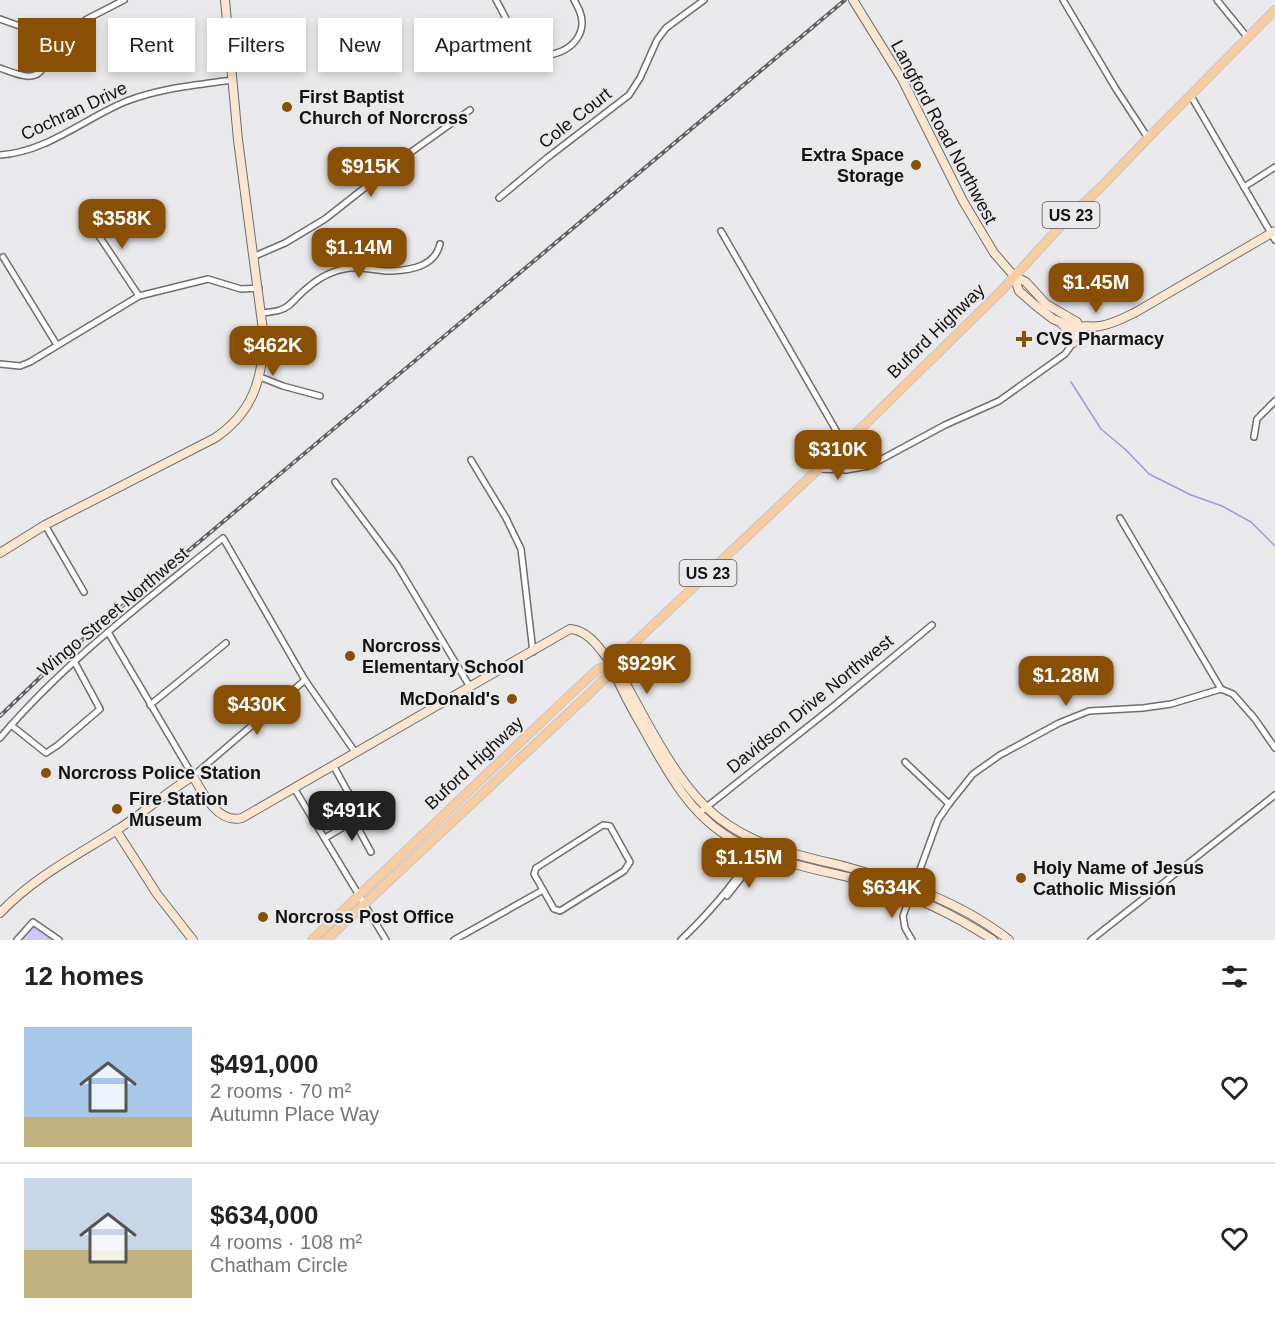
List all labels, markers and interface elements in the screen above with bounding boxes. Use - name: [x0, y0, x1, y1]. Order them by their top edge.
- chip: Buy: [18, 18, 96, 72]
- chip: Rent: [108, 18, 195, 72]
- chip: Filters: [207, 18, 306, 72]
- chip: New: [318, 18, 402, 72]
- chip: Apartment: [414, 18, 553, 72]
- street label: Langford Road Northwest: [887, 37, 1001, 227]
- street label: Cochran Drive: [18, 78, 130, 144]
- street label: Cole Court: [535, 84, 615, 152]
- place label: First Baptist Church of Norcross: [299, 87, 468, 128]
- marker: First Baptist Church of Norcross: [280, 100, 294, 114]
- place label: Extra Space Storage: [801, 145, 904, 186]
- pin: $915K: [329, 147, 413, 198]
- text: $915K: [342, 155, 400, 177]
- marker: Extra Space Storage: [909, 158, 923, 172]
- pin: $358K: [80, 199, 164, 250]
- road number: US 23: [1042, 202, 1100, 228]
- text: $358K: [93, 207, 151, 229]
- pin: $1.14M: [310, 228, 408, 279]
- text: $1.14M: [326, 236, 392, 258]
- pin: $1.45M: [1047, 263, 1145, 314]
- text: $1.45M: [1063, 271, 1129, 293]
- street label: Buford Highway: [883, 280, 989, 382]
- pin: $462K: [231, 326, 315, 377]
- place label: CVS Pharmacy: [1036, 329, 1164, 349]
- marker: CVS Pharmacy: [1017, 332, 1031, 346]
- text: $462K: [244, 334, 302, 356]
- pin: $310K: [796, 430, 880, 481]
- text: $310K: [809, 438, 867, 460]
- street label: Wingo Street Northwest: [34, 543, 192, 681]
- road number: US 23: [680, 560, 736, 586]
- street label: Davidson Drive Northwest: [723, 631, 897, 777]
- place label: Norcross Elementary School: [362, 636, 524, 677]
- pin: $929K: [605, 644, 689, 695]
- marker: Norcross Elementary School: [343, 649, 357, 663]
- text: $929K: [618, 652, 676, 674]
- pin: $1.28M: [1017, 656, 1115, 707]
- text: $1.28M: [1033, 664, 1099, 686]
- pin: $430K: [215, 685, 299, 736]
- place label: McDonald's: [400, 689, 500, 709]
- marker: McDonald's: [505, 692, 519, 706]
- text: $430K: [228, 693, 286, 715]
- street label: Buford Highway: [421, 712, 527, 814]
- place label: Norcross Police Station: [58, 763, 261, 783]
- marker: Norcross Police Station: [39, 766, 53, 780]
- place label: Fire Station Museum: [129, 789, 228, 830]
- pin: $491K: [310, 791, 394, 842]
- text: $491K: [323, 799, 381, 821]
- marker: Fire Station Museum: [110, 802, 124, 816]
- pin: $1.15M: [700, 838, 798, 889]
- text: $1.15M: [716, 846, 782, 868]
- place label: Holy Name of Jesus Catholic Mission: [1033, 858, 1204, 899]
- pin: $634K: [850, 868, 934, 919]
- marker: Holy Name of Jesus Catholic Mission: [1014, 871, 1028, 885]
- text: $634K: [863, 876, 921, 898]
- place label: Norcross Post Office: [275, 907, 454, 927]
- marker: Norcross Post Office: [256, 910, 270, 924]
- icon: filters: [1218, 960, 1251, 993]
- text: 12 homes: [24, 961, 144, 991]
- text: $491,000: [210, 1049, 318, 1079]
- icon: home: [72, 1051, 144, 1123]
- icon: heart: [1218, 1071, 1251, 1104]
- text: 2 rooms · 70 m²: [210, 1080, 351, 1102]
- text: Autumn Place Way: [210, 1103, 379, 1125]
- text: $634,000: [210, 1200, 318, 1230]
- icon: home: [72, 1202, 144, 1274]
- icon: heart: [1218, 1222, 1251, 1255]
- text: 4 rooms · 108 m²: [210, 1231, 362, 1253]
- text: Chatham Circle: [210, 1254, 348, 1276]

